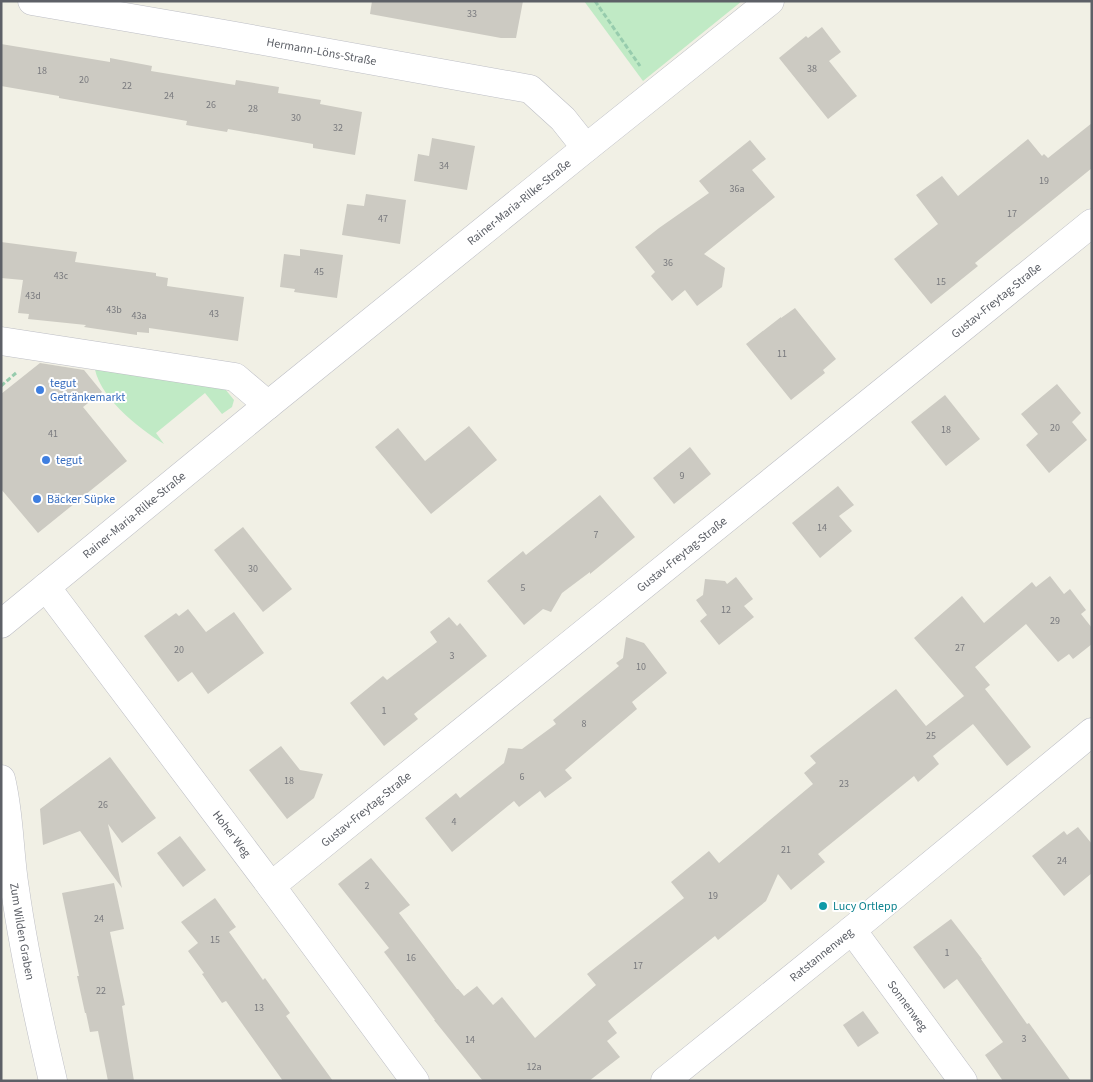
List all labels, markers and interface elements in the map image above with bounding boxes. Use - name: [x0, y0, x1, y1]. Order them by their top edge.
- house number: 33: [467, 7, 477, 21]
- street label: Hermann-Löns-Straße: [265, 33, 378, 70]
- house number: 38: [807, 62, 817, 76]
- house number: 18: [37, 64, 47, 78]
- house number: 20: [79, 73, 89, 87]
- house number: 22: [122, 79, 132, 93]
- house number: 24: [164, 89, 174, 103]
- house number: 26: [206, 98, 216, 112]
- house number: 28: [248, 102, 258, 116]
- house number: 30: [291, 111, 301, 125]
- house number: 32: [333, 121, 343, 135]
- street label: Rainer-Maria-Rilke-Straße: [463, 155, 574, 249]
- house number: 34: [439, 159, 449, 173]
- house number: 19: [1039, 174, 1049, 188]
- house number: 36a: [730, 182, 744, 196]
- house number: 17: [1007, 207, 1017, 221]
- house number: 47: [378, 212, 388, 226]
- house number: 36: [663, 256, 673, 270]
- street label: Gustav-Freytag-Straße: [947, 259, 1045, 342]
- house number: 45: [314, 265, 324, 279]
- house number: 43c: [54, 269, 69, 283]
- house number: 15: [936, 275, 946, 289]
- house number: 43d: [25, 289, 41, 303]
- house number: 43b: [106, 303, 122, 317]
- house number: 43: [209, 307, 219, 321]
- house number: 43a: [132, 309, 146, 323]
- house number: 11: [777, 347, 787, 361]
- place label: tegut Getränkemarkt: [50, 375, 125, 406]
- marker: tegut Getränkemarkt: [34, 384, 46, 396]
- house number: 20: [1050, 421, 1060, 435]
- house number: 18: [941, 423, 951, 437]
- house number: 41: [48, 427, 58, 441]
- place label: tegut: [56, 452, 82, 469]
- marker: tegut: [40, 454, 52, 466]
- street label: Rainer-Maria-Rilke-Straße: [79, 467, 189, 562]
- house number: 9: [680, 469, 685, 483]
- place label: Bäcker Süpke: [47, 491, 115, 508]
- marker: Bäcker Süpke: [31, 493, 43, 505]
- street label: Gustav-Freytag-Straße: [633, 513, 731, 596]
- house number: 14: [817, 521, 827, 535]
- house number: 7: [594, 528, 599, 542]
- house number: 30: [248, 562, 258, 576]
- house number: 5: [521, 581, 526, 595]
- house number: 12: [721, 603, 731, 617]
- house number: 29: [1050, 614, 1060, 628]
- house number: 27: [955, 641, 965, 655]
- house number: 20: [174, 643, 184, 657]
- house number: 3: [450, 649, 455, 663]
- house number: 10: [636, 660, 646, 674]
- house number: 1: [382, 704, 387, 718]
- house number: 8: [582, 717, 587, 731]
- house number: 25: [926, 729, 936, 743]
- street label: Gustav-Freytag-Straße: [317, 768, 415, 851]
- house number: 6: [520, 770, 525, 784]
- house number: 18: [284, 774, 294, 788]
- house number: 23: [839, 777, 849, 791]
- house number: 26: [98, 798, 108, 812]
- street label: Hoher Weg: [209, 807, 255, 861]
- house number: 4: [452, 815, 457, 829]
- house number: 21: [781, 843, 791, 857]
- house number: 24: [1057, 854, 1067, 868]
- house number: 2: [365, 879, 370, 893]
- street label: Zum Wilden Graben: [6, 881, 39, 982]
- house number: 19: [708, 889, 718, 903]
- place label: Lucy Ortlepp: [833, 898, 898, 915]
- marker: Lucy Ortlepp: [817, 900, 829, 912]
- house number: 24: [94, 912, 104, 926]
- street label: Ratstannenweg: [786, 924, 857, 986]
- house number: 15: [210, 933, 220, 947]
- house number: 1: [945, 946, 950, 960]
- house number: 16: [406, 951, 416, 965]
- house number: 17: [633, 959, 643, 973]
- street label: Sonnenweg: [883, 977, 932, 1035]
- house number: 22: [96, 984, 106, 998]
- house number: 13: [254, 1001, 264, 1015]
- house number: 3: [1022, 1032, 1027, 1046]
- house number: 14: [465, 1033, 475, 1047]
- house number: 12a: [527, 1060, 541, 1074]

